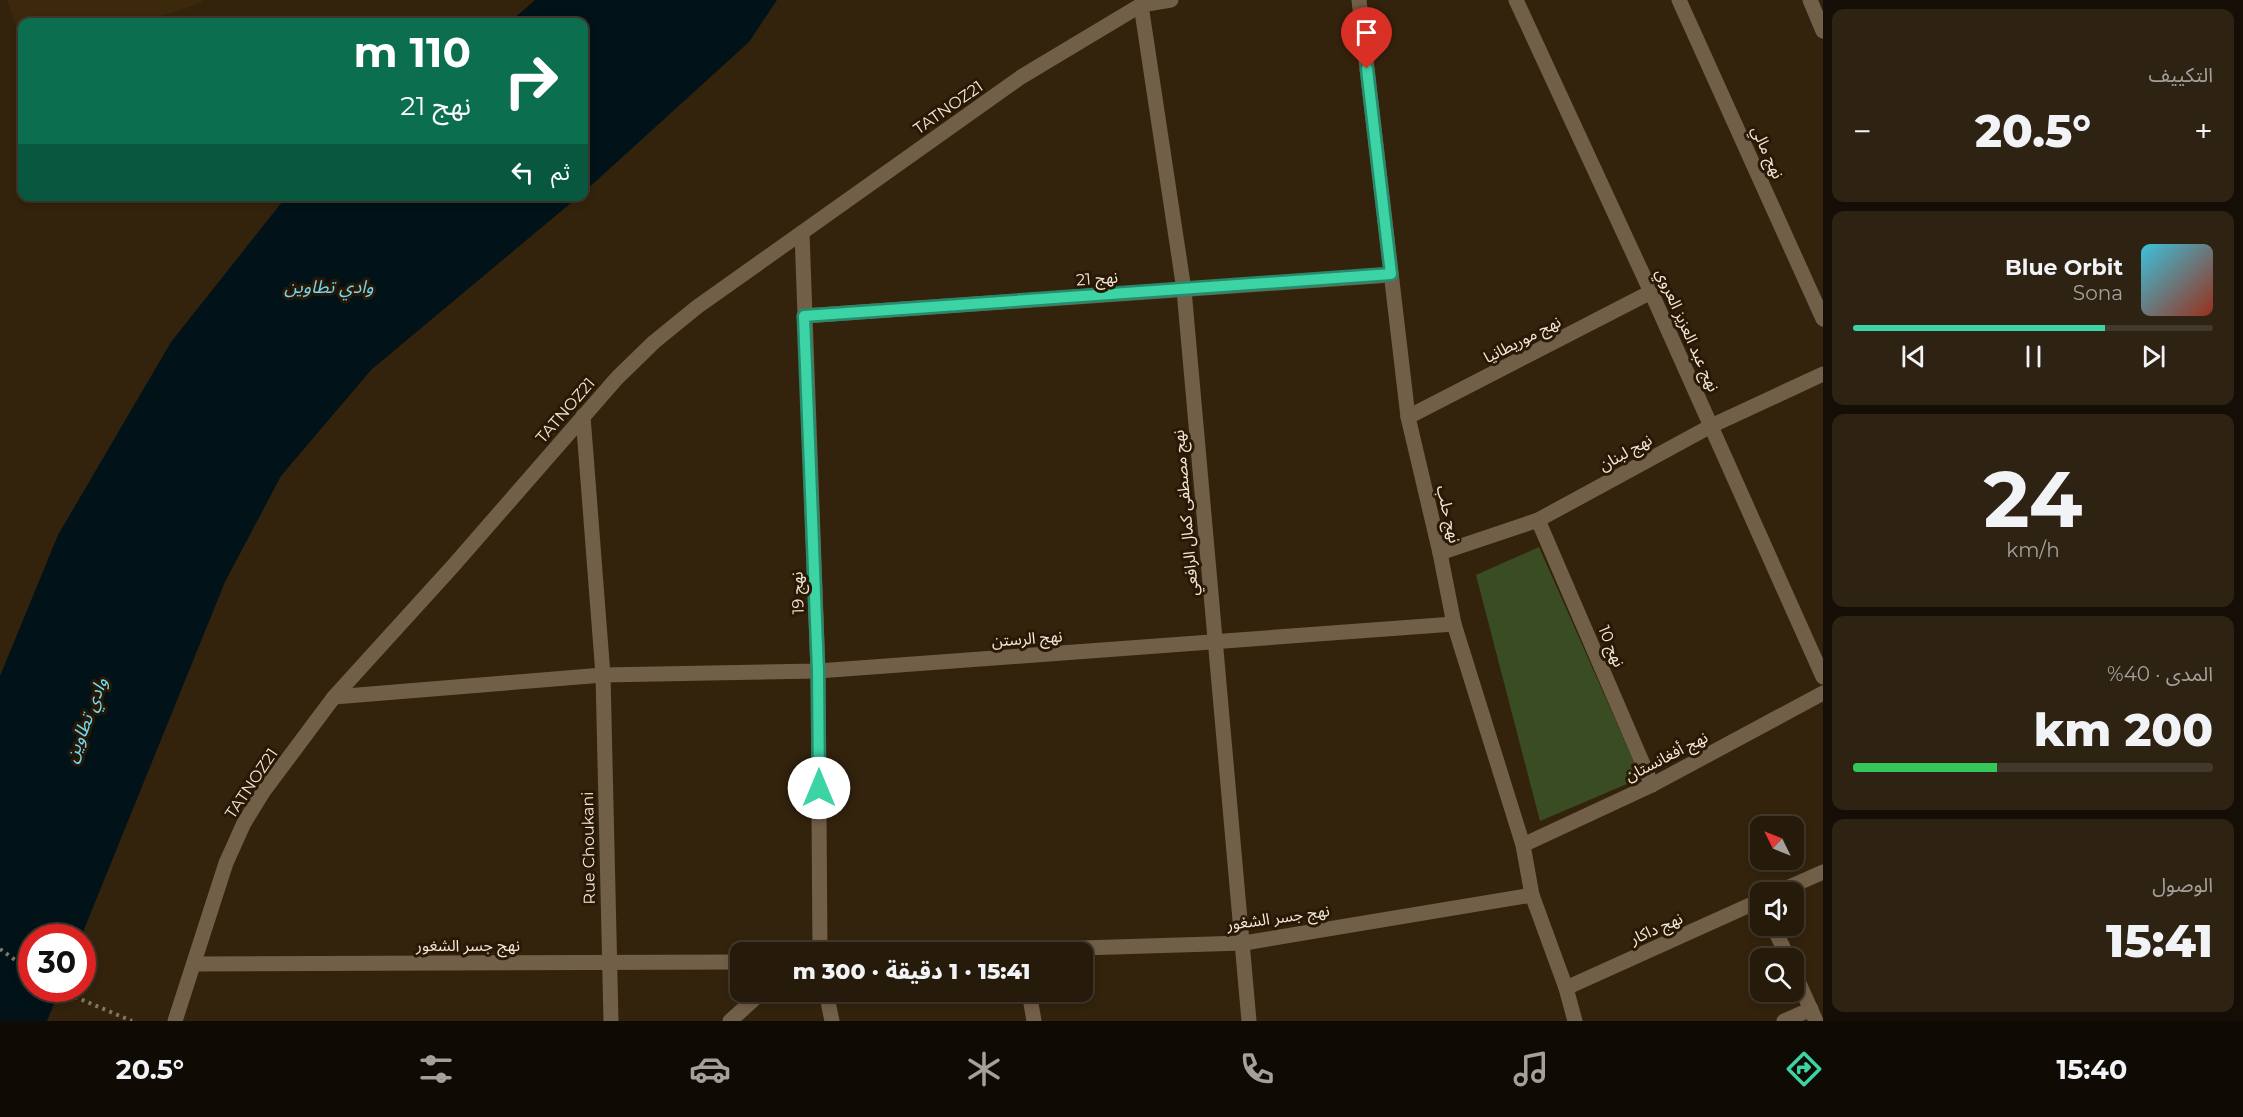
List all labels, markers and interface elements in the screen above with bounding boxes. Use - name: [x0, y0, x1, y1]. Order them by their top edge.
- pin: [1341, 7, 1392, 69]
- icon: arrive: [1350, 16, 1383, 49]
- text: 110 m: [354, 26, 471, 78]
- icon: right: [492, 42, 570, 120]
- text: التكييف: [2149, 63, 2213, 87]
- street label: TATNOZ21: [910, 77, 987, 138]
- text: نهج 21: [400, 89, 471, 122]
- text: 20.5°: [1975, 103, 2091, 158]
- text: −: [1853, 111, 1872, 151]
- text: +: [2194, 111, 2213, 151]
- street label: نهج مالي: [1745, 123, 1788, 183]
- icon: left: [506, 156, 539, 189]
- text: ثم: [551, 159, 570, 186]
- text: Blue Orbit: [2005, 254, 2123, 281]
- street label: نهج عبد العزيز العروي: [1649, 266, 1723, 396]
- street label: نهج 21: [1075, 268, 1119, 292]
- water label: وادي تطاوين: [284, 276, 374, 301]
- text: Sona: [2073, 281, 2123, 305]
- street label: نهج موريطانيا: [1480, 312, 1565, 370]
- icon: previous: [1897, 340, 1930, 373]
- icon: pause: [2017, 340, 2050, 373]
- icon: next: [2137, 340, 2170, 373]
- street label: TATNOZ21: [532, 374, 599, 447]
- street label: نهج مصطفى كمال الرافعي: [1169, 429, 1205, 597]
- street label: نهج لبنان: [1595, 430, 1657, 477]
- text: 24: [1984, 451, 2082, 547]
- street label: نهج حلب: [1430, 483, 1464, 546]
- text: km/h: [2006, 538, 2060, 562]
- street label: نهج 19: [787, 571, 811, 615]
- street label: نهج 10: [1592, 623, 1629, 671]
- street label: نهج الرستن: [991, 627, 1063, 653]
- text: المدى · 40%: [2107, 662, 2213, 686]
- water label: وادي تطاوين: [60, 674, 115, 767]
- text: 200 km: [2034, 702, 2213, 757]
- street label: نهج أفغانستان: [1622, 727, 1712, 788]
- street label: TATNOZ21: [221, 745, 282, 822]
- position arrow: [787, 756, 851, 820]
- street label: Rue Choukani: [578, 791, 599, 905]
- north arrow: [1750, 816, 1804, 870]
- map controls: [1750, 816, 1804, 1002]
- text: الوصول: [2152, 873, 2213, 897]
- button: sound: [1750, 882, 1804, 936]
- street label: نهج جسر الشغور: [1224, 901, 1331, 937]
- street label: نهج داكار: [1626, 908, 1687, 952]
- text: 15:41: [2106, 913, 2213, 968]
- speed limit sign: 30: [18, 924, 96, 1002]
- street label: نهج جسر الشغور: [415, 936, 520, 958]
- button: search: [1750, 948, 1804, 1002]
- text: 15:41 · 1 دقيقة · 300 m: [793, 958, 1030, 985]
- icon: filters: [415, 1048, 457, 1090]
- icon: car: [689, 1048, 731, 1090]
- icon: climate: [963, 1048, 1005, 1090]
- icon: phone: [1236, 1048, 1278, 1090]
- icon: music: [1510, 1048, 1552, 1090]
- icon: directions: [1783, 1048, 1825, 1090]
- text: 20.5°: [116, 1053, 184, 1086]
- text: 15:40: [2057, 1053, 2127, 1086]

